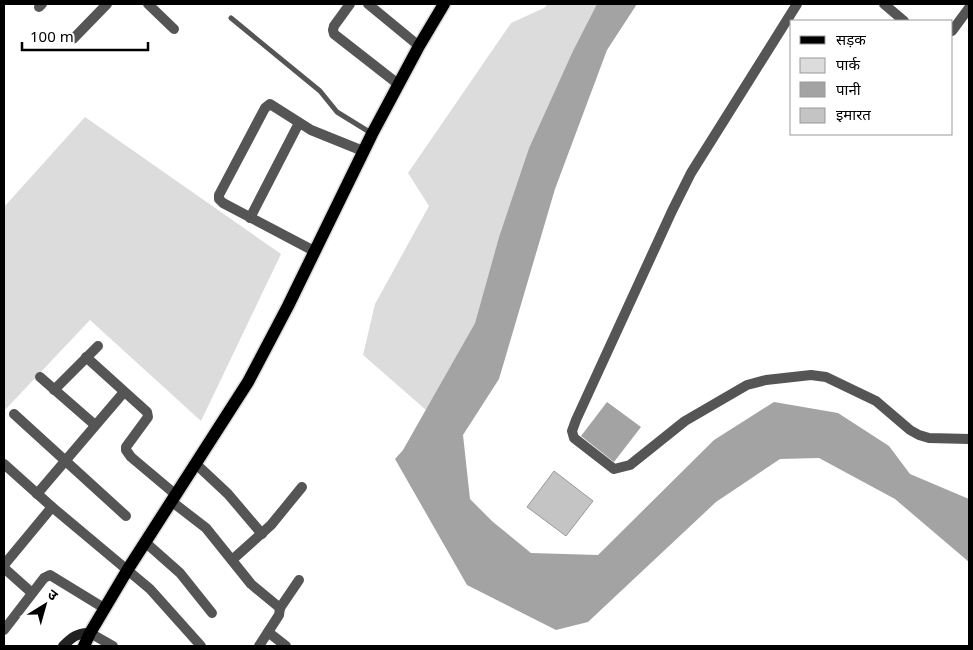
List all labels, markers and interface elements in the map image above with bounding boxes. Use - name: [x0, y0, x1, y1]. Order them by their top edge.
- scale bar: [22, 20, 149, 52]
- legend: [790, 20, 953, 135]
- text: 100 m: [30, 26, 74, 46]
- text: सड़क: [836, 29, 866, 49]
- text: पार्क: [836, 54, 860, 74]
- text: पानी: [836, 79, 862, 99]
- text: इमारत: [836, 104, 871, 124]
- north arrow: [20, 580, 70, 630]
- text: उ: [44, 584, 63, 605]

